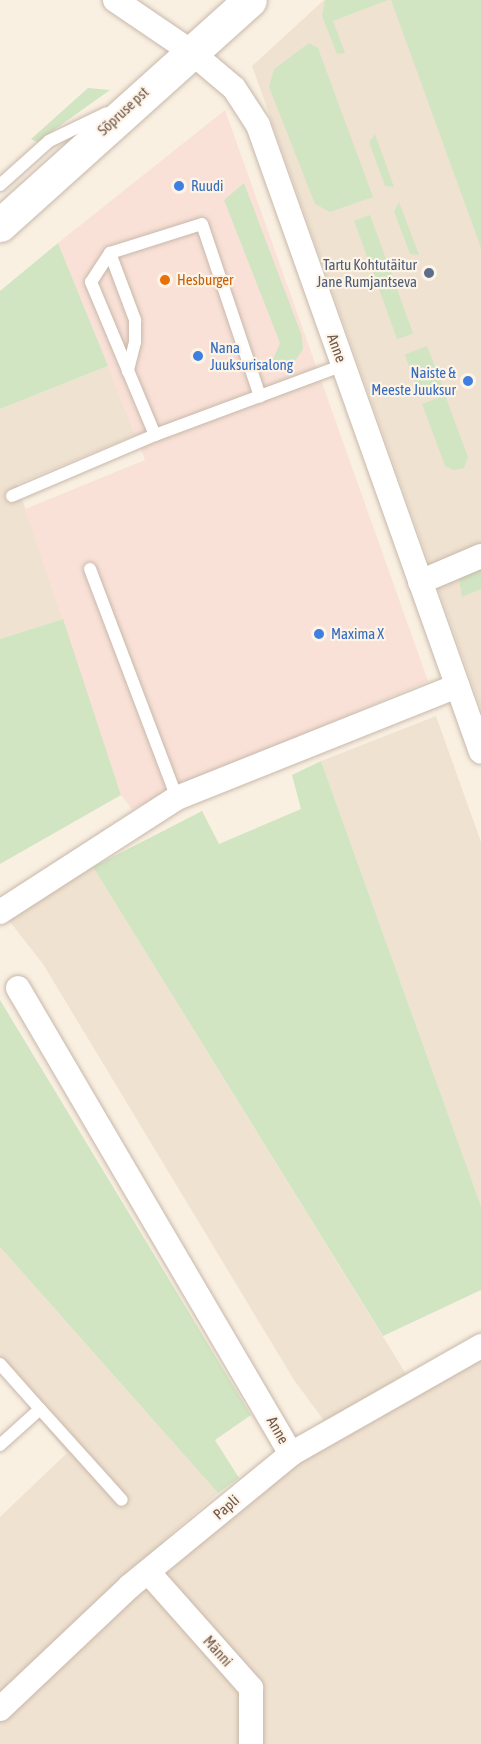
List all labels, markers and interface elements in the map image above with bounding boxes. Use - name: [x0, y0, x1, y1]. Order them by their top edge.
- street label: Sõpruse pst: [94, 83, 152, 139]
- place label: Ruudi: [191, 177, 224, 195]
- marker: Ruudi: [172, 179, 186, 193]
- place label: Tartu Kohtutäitur Jane Rumjantseva: [317, 255, 417, 290]
- marker: Tartu Kohtutäitur Jane Rumjantseva: [422, 266, 436, 280]
- place label: Hesburger: [177, 271, 234, 289]
- marker: Hesburger: [158, 273, 172, 287]
- street label: Anne: [324, 331, 350, 365]
- place label: Nana Juuksurisalong: [210, 338, 293, 373]
- marker: Nana Juuksurisalong: [191, 349, 205, 363]
- place label: Naiste & Meeste Juuksur: [371, 363, 456, 398]
- marker: Naiste & Meeste Juuksur: [461, 374, 475, 388]
- place label: Maxima X: [331, 625, 384, 643]
- marker: Maxima X: [312, 627, 326, 641]
- street label: Anne: [263, 1413, 293, 1447]
- street label: Papli: [209, 1491, 243, 1523]
- street label: Männi: [200, 1632, 236, 1670]

